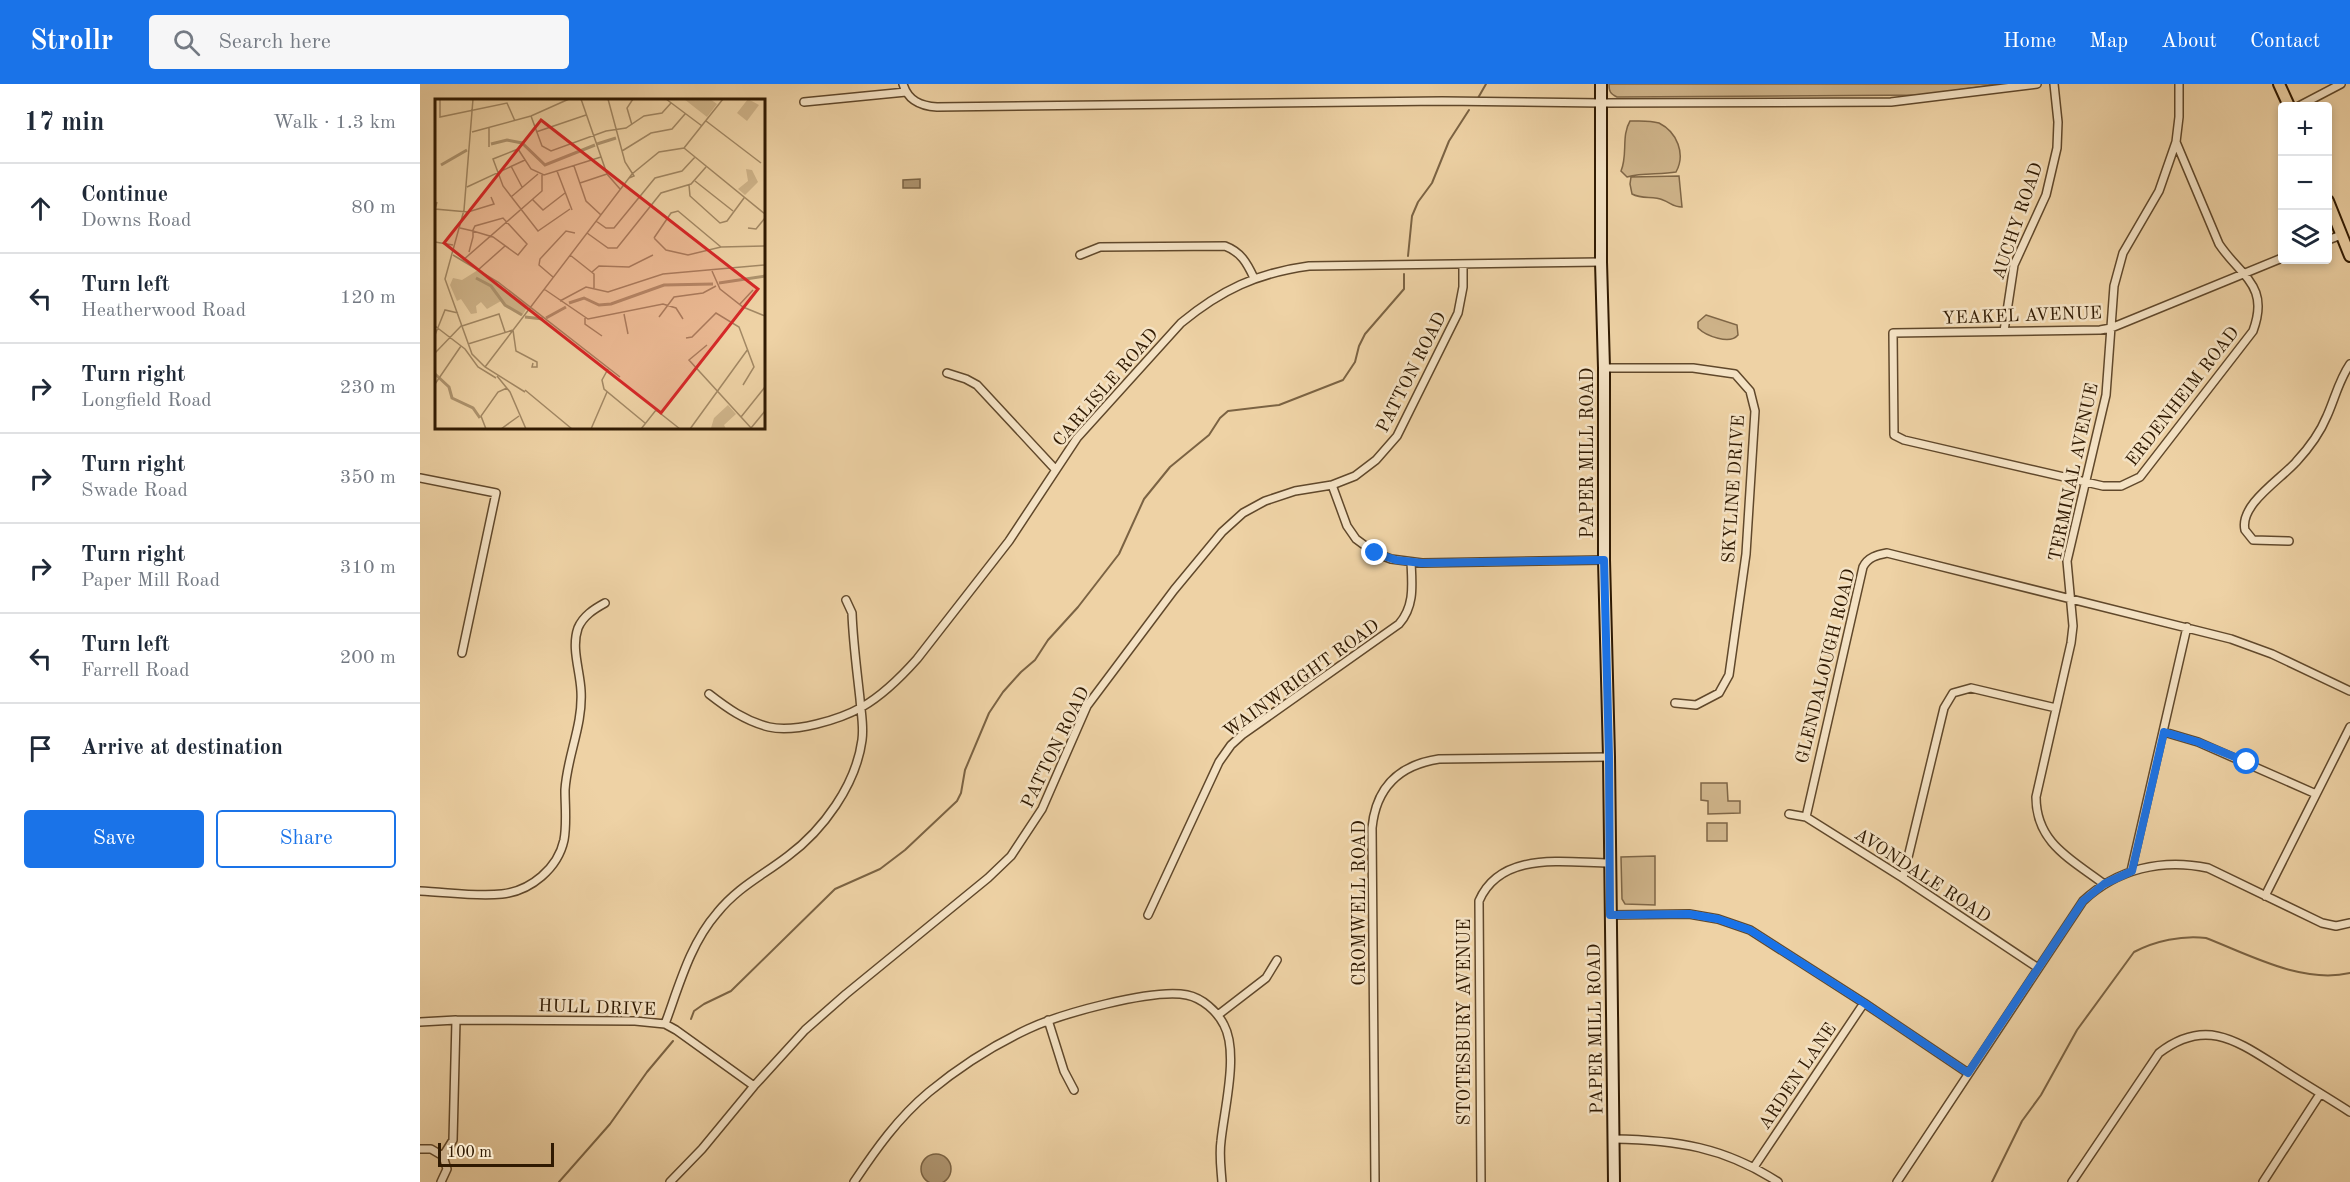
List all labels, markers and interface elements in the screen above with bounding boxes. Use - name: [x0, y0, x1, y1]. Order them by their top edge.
- search box: [149, 15, 569, 69]
- icon: search: [170, 26, 203, 59]
- text: Strollr: [30, 28, 113, 56]
- text: Search here: [218, 31, 331, 53]
- text: Home: [2003, 31, 2056, 52]
- text: Map: [2089, 31, 2128, 52]
- text: About: [2161, 31, 2217, 52]
- text: Contact: [2250, 31, 2320, 52]
- inset map: [435, 99, 765, 429]
- map controls: [2278, 102, 2332, 264]
- button: +: [2278, 102, 2332, 156]
- text: 17 min: [24, 110, 104, 136]
- text: Walk · 1.3 km: [273, 113, 396, 133]
- button: −: [2278, 156, 2332, 210]
- street label: AUCHY ROAD: [1990, 161, 2046, 282]
- text: Continue: [81, 184, 168, 206]
- icon: ahead: [24, 192, 57, 225]
- text: 80 m: [351, 198, 396, 218]
- button: layers: [2278, 210, 2332, 264]
- text: Downs Road: [81, 211, 191, 231]
- text: Turn left: [81, 274, 170, 296]
- icon: left: [24, 282, 57, 315]
- text: 120 m: [340, 288, 396, 308]
- text: Heatherwood Road: [81, 301, 246, 321]
- street label: YEAKEL AVENUE: [1942, 304, 2102, 328]
- street label: PATTON ROAD: [1374, 309, 1450, 436]
- street label: ERDENHEIM ROAD: [2123, 323, 2243, 470]
- street label: CARLISLE ROAD: [1050, 325, 1162, 450]
- text: Turn right: [81, 364, 185, 386]
- street label: PAPER MILL ROAD: [1579, 368, 1597, 538]
- icon: right: [24, 372, 57, 405]
- text: 230 m: [340, 378, 396, 398]
- street label: TERMINAL AVENUE: [2046, 381, 2102, 563]
- text: Longfield Road: [81, 391, 212, 411]
- street label: SKYLINE DRIVE: [1720, 414, 1748, 564]
- text: Turn right: [81, 454, 185, 476]
- icon: right: [24, 462, 57, 495]
- text: 350 m: [340, 468, 396, 488]
- text: Swade Road: [81, 481, 188, 501]
- route end: [1361, 539, 1387, 565]
- text: Turn right: [81, 544, 185, 566]
- icon: right: [24, 552, 57, 585]
- text: 310 m: [340, 558, 396, 578]
- street label: GLENDALOUGH ROAD: [1793, 567, 1859, 765]
- text: Paper Mill Road: [81, 571, 220, 591]
- street label: WAINWRIGHT ROAD: [1220, 616, 1383, 741]
- text: Turn left: [81, 634, 170, 656]
- icon: left: [24, 642, 57, 675]
- text: 200 m: [340, 648, 396, 668]
- text: Farrell Road: [81, 661, 190, 681]
- street label: PATTON ROAD: [1019, 684, 1093, 811]
- icon: arrive: [24, 732, 57, 765]
- text: Arrive at destination: [81, 737, 283, 759]
- route start: [2233, 748, 2259, 774]
- button: Save: [24, 810, 204, 868]
- button: Share: [216, 810, 396, 868]
- street label: CROMWELL ROAD: [1351, 820, 1369, 986]
- street label: AVONDALE ROAD: [1851, 825, 1994, 927]
- street label: STOTESBURY AVENUE: [1456, 919, 1474, 1125]
- street label: PAPER MILL ROAD: [1586, 943, 1606, 1115]
- street label: HULL DRIVE: [538, 997, 656, 1019]
- street label: ARDEN LANE: [1756, 1020, 1840, 1133]
- scale bar: [438, 1140, 554, 1168]
- text: 100 m: [447, 1145, 492, 1161]

